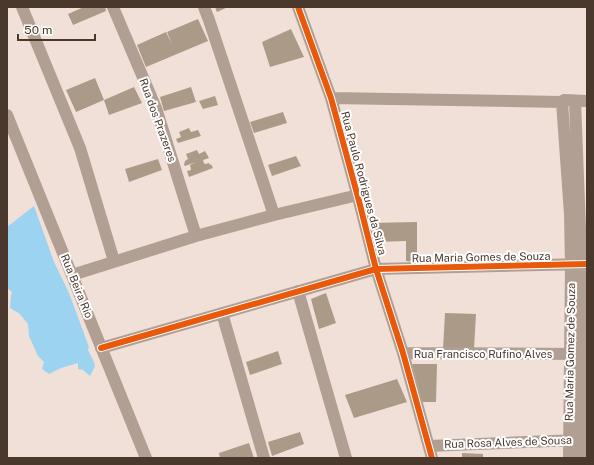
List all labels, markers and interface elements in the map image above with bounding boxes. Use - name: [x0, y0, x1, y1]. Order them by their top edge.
- scale bar: [18, 16, 95, 42]
- text: 50 m: [24, 23, 52, 37]
- street label: Rua dos Prazeres: [137, 77, 179, 164]
- street label: Rua Paulo Rodrigues da Silva: [339, 110, 389, 256]
- street label: Rua Maria Gomes de Souza: [411, 250, 551, 264]
- street label: Rua Beira Rio: [59, 252, 95, 320]
- street label: Rua Maria Gomez de Souza: [563, 283, 577, 421]
- street label: Rua Francisco Rufino Alves: [414, 348, 553, 360]
- street label: Rua Rosa Alves de Sousa: [444, 434, 572, 450]

